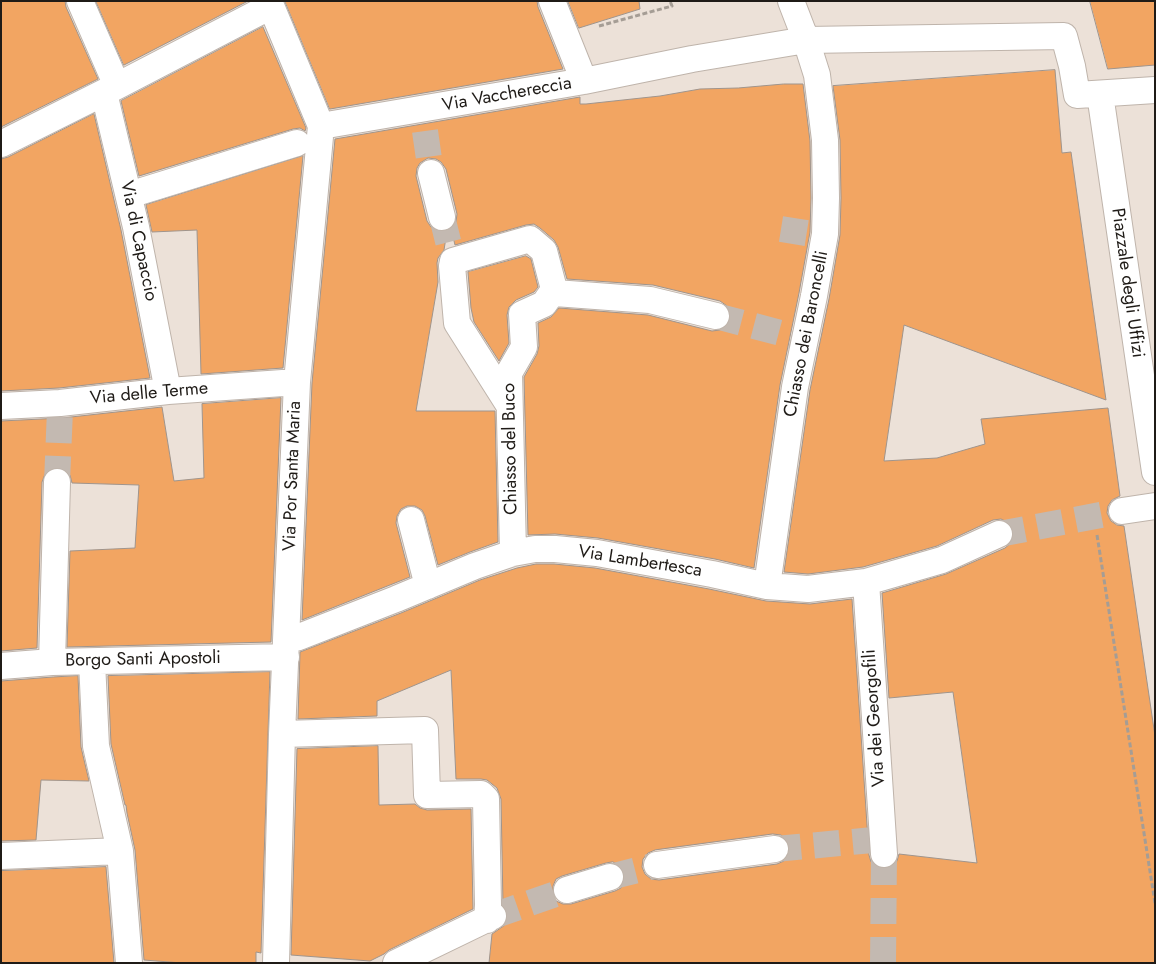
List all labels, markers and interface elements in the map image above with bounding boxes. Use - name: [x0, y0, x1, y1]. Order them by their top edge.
- street label: Via Vacchereccia: [441, 73, 573, 117]
- street label: Via di Capaccio: [115, 179, 161, 303]
- street label: Piazzale degli Uffizi: [1106, 207, 1148, 359]
- street label: Chiasso dei Baroncelli: [780, 249, 834, 419]
- street label: Via delle Terme: [89, 378, 209, 410]
- street label: Chiasso del Buco: [499, 383, 523, 515]
- street label: Via Por Santa Maria: [280, 400, 306, 552]
- street label: Via Lambertesca: [576, 542, 704, 582]
- street label: Borgo Santi Apostoli: [65, 648, 221, 672]
- street label: Via dei Georgofili: [859, 648, 891, 788]

